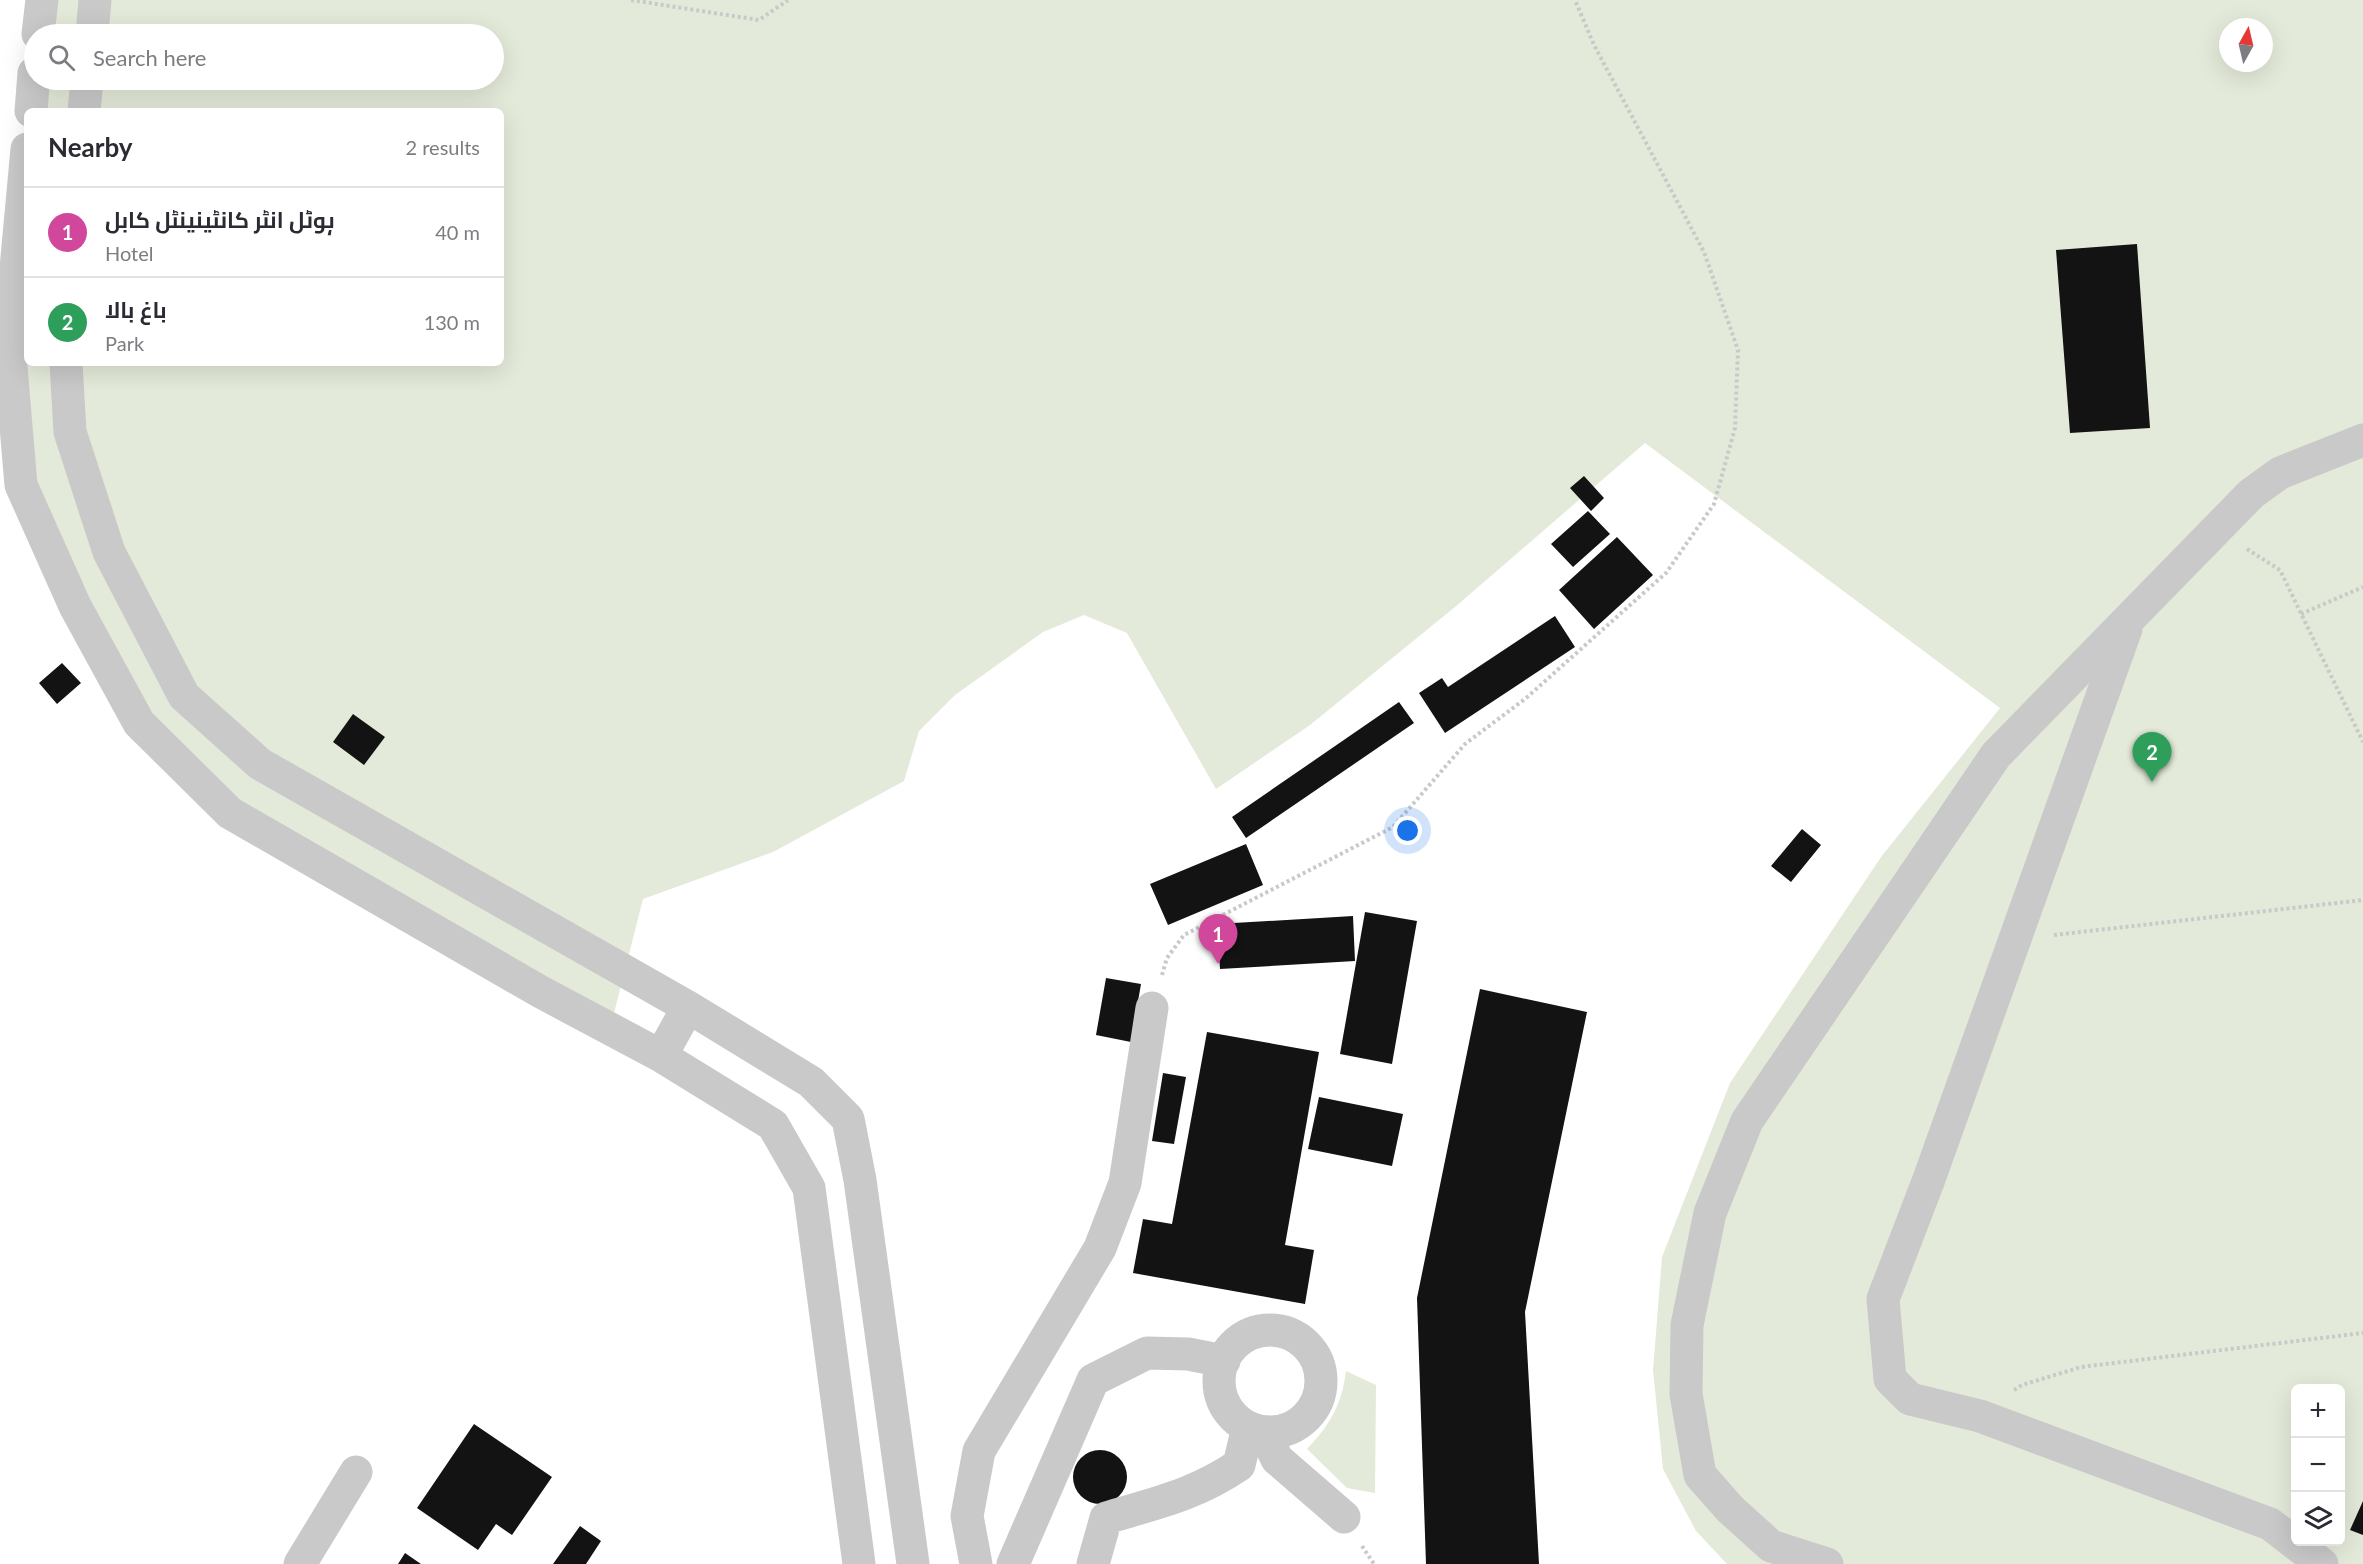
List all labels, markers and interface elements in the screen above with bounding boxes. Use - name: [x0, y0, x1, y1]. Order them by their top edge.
- north arrow: [2219, 18, 2273, 72]
- search box: [24, 24, 504, 90]
- icon: search: [45, 41, 78, 74]
- text: Search here: [93, 44, 206, 71]
- text: Nearby: [48, 131, 133, 163]
- text: 2 results: [405, 135, 480, 159]
- text: ہوٹل انٹر کانٹینینٹل کابل: [105, 206, 334, 233]
- text: 1: [62, 220, 73, 244]
- text: 40 m: [435, 220, 480, 244]
- text: Hotel: [105, 241, 154, 265]
- text: باغ بالا: [105, 296, 167, 323]
- text: 2: [62, 310, 73, 334]
- text: 130 m: [424, 310, 480, 334]
- text: Park: [105, 331, 144, 355]
- pin: 2: [2132, 732, 2172, 782]
- your location: [1393, 816, 1422, 845]
- pin: 1: [1198, 914, 1238, 964]
- map controls: [2291, 1384, 2345, 1546]
- button: +: [2291, 1384, 2345, 1438]
- button: −: [2291, 1438, 2345, 1492]
- button: layers: [2291, 1492, 2345, 1546]

